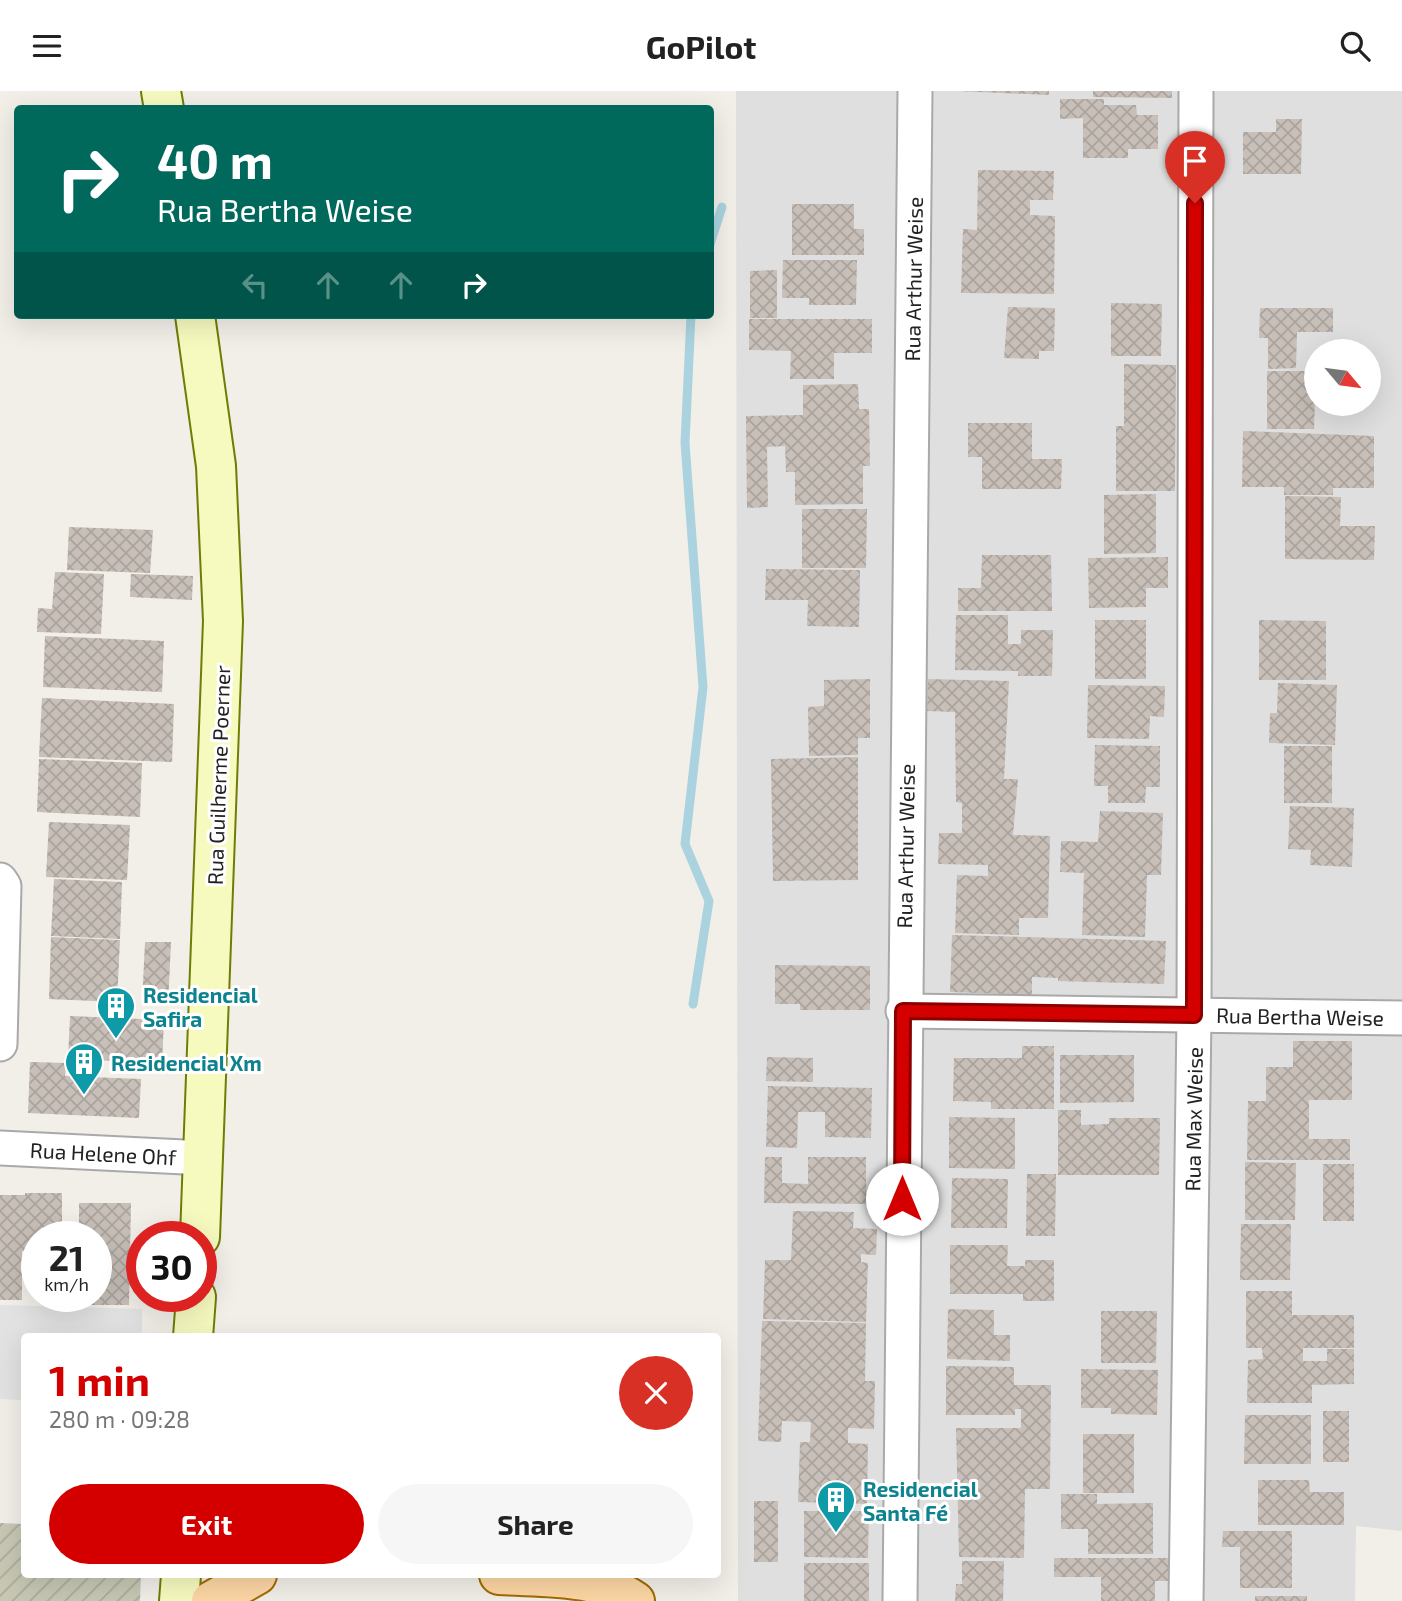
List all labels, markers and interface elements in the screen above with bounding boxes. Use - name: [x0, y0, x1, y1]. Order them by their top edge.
- icon: menu: [28, 27, 66, 65]
- text: GoPilot: [646, 27, 756, 65]
- icon: search: [1336, 27, 1374, 65]
- text: 40 m: [157, 130, 273, 189]
- pin: [1165, 131, 1225, 203]
- icon: right: [42, 133, 133, 224]
- icon: arrive: [1176, 142, 1214, 180]
- text: Rua Bertha Weise: [157, 190, 413, 228]
- street label: Rua Arthur Weise: [899, 196, 927, 362]
- icon: left: [236, 266, 274, 304]
- icon: ahead: [309, 266, 347, 304]
- icon: ahead: [382, 266, 420, 304]
- icon: right: [455, 266, 493, 304]
- north arrow: [1304, 339, 1381, 417]
- map controls: [1304, 339, 1381, 416]
- street label: Rua Guilherme Poerner: [202, 664, 234, 885]
- street label: Rua Arthur Weise: [891, 763, 919, 929]
- place label: Residencial Safira: [143, 982, 258, 1031]
- building icon: Residencial Safira: [95, 985, 137, 1040]
- street label: Rua Bertha Weise: [1216, 1002, 1384, 1030]
- building icon: Residencial Xm: [63, 1041, 105, 1096]
- street label: Rua Max Weise: [1179, 1047, 1207, 1191]
- place label: Residencial Xm: [111, 1050, 262, 1075]
- street label: Rua Helene Ohf: [29, 1137, 178, 1169]
- position arrow: [865, 1162, 939, 1236]
- speed limit sign: 30: [126, 1221, 217, 1312]
- text: 21: [49, 1236, 84, 1278]
- text: km/h: [44, 1273, 89, 1295]
- text: 1 min: [49, 1354, 150, 1404]
- button: close: [619, 1356, 693, 1430]
- text: 280 m · 09:28: [49, 1405, 190, 1433]
- place label: Residencial Santa Fé: [863, 1476, 978, 1525]
- building icon: Residencial Santa Fé: [815, 1479, 857, 1534]
- button: Exit: [49, 1484, 364, 1564]
- button: Share: [378, 1484, 693, 1564]

